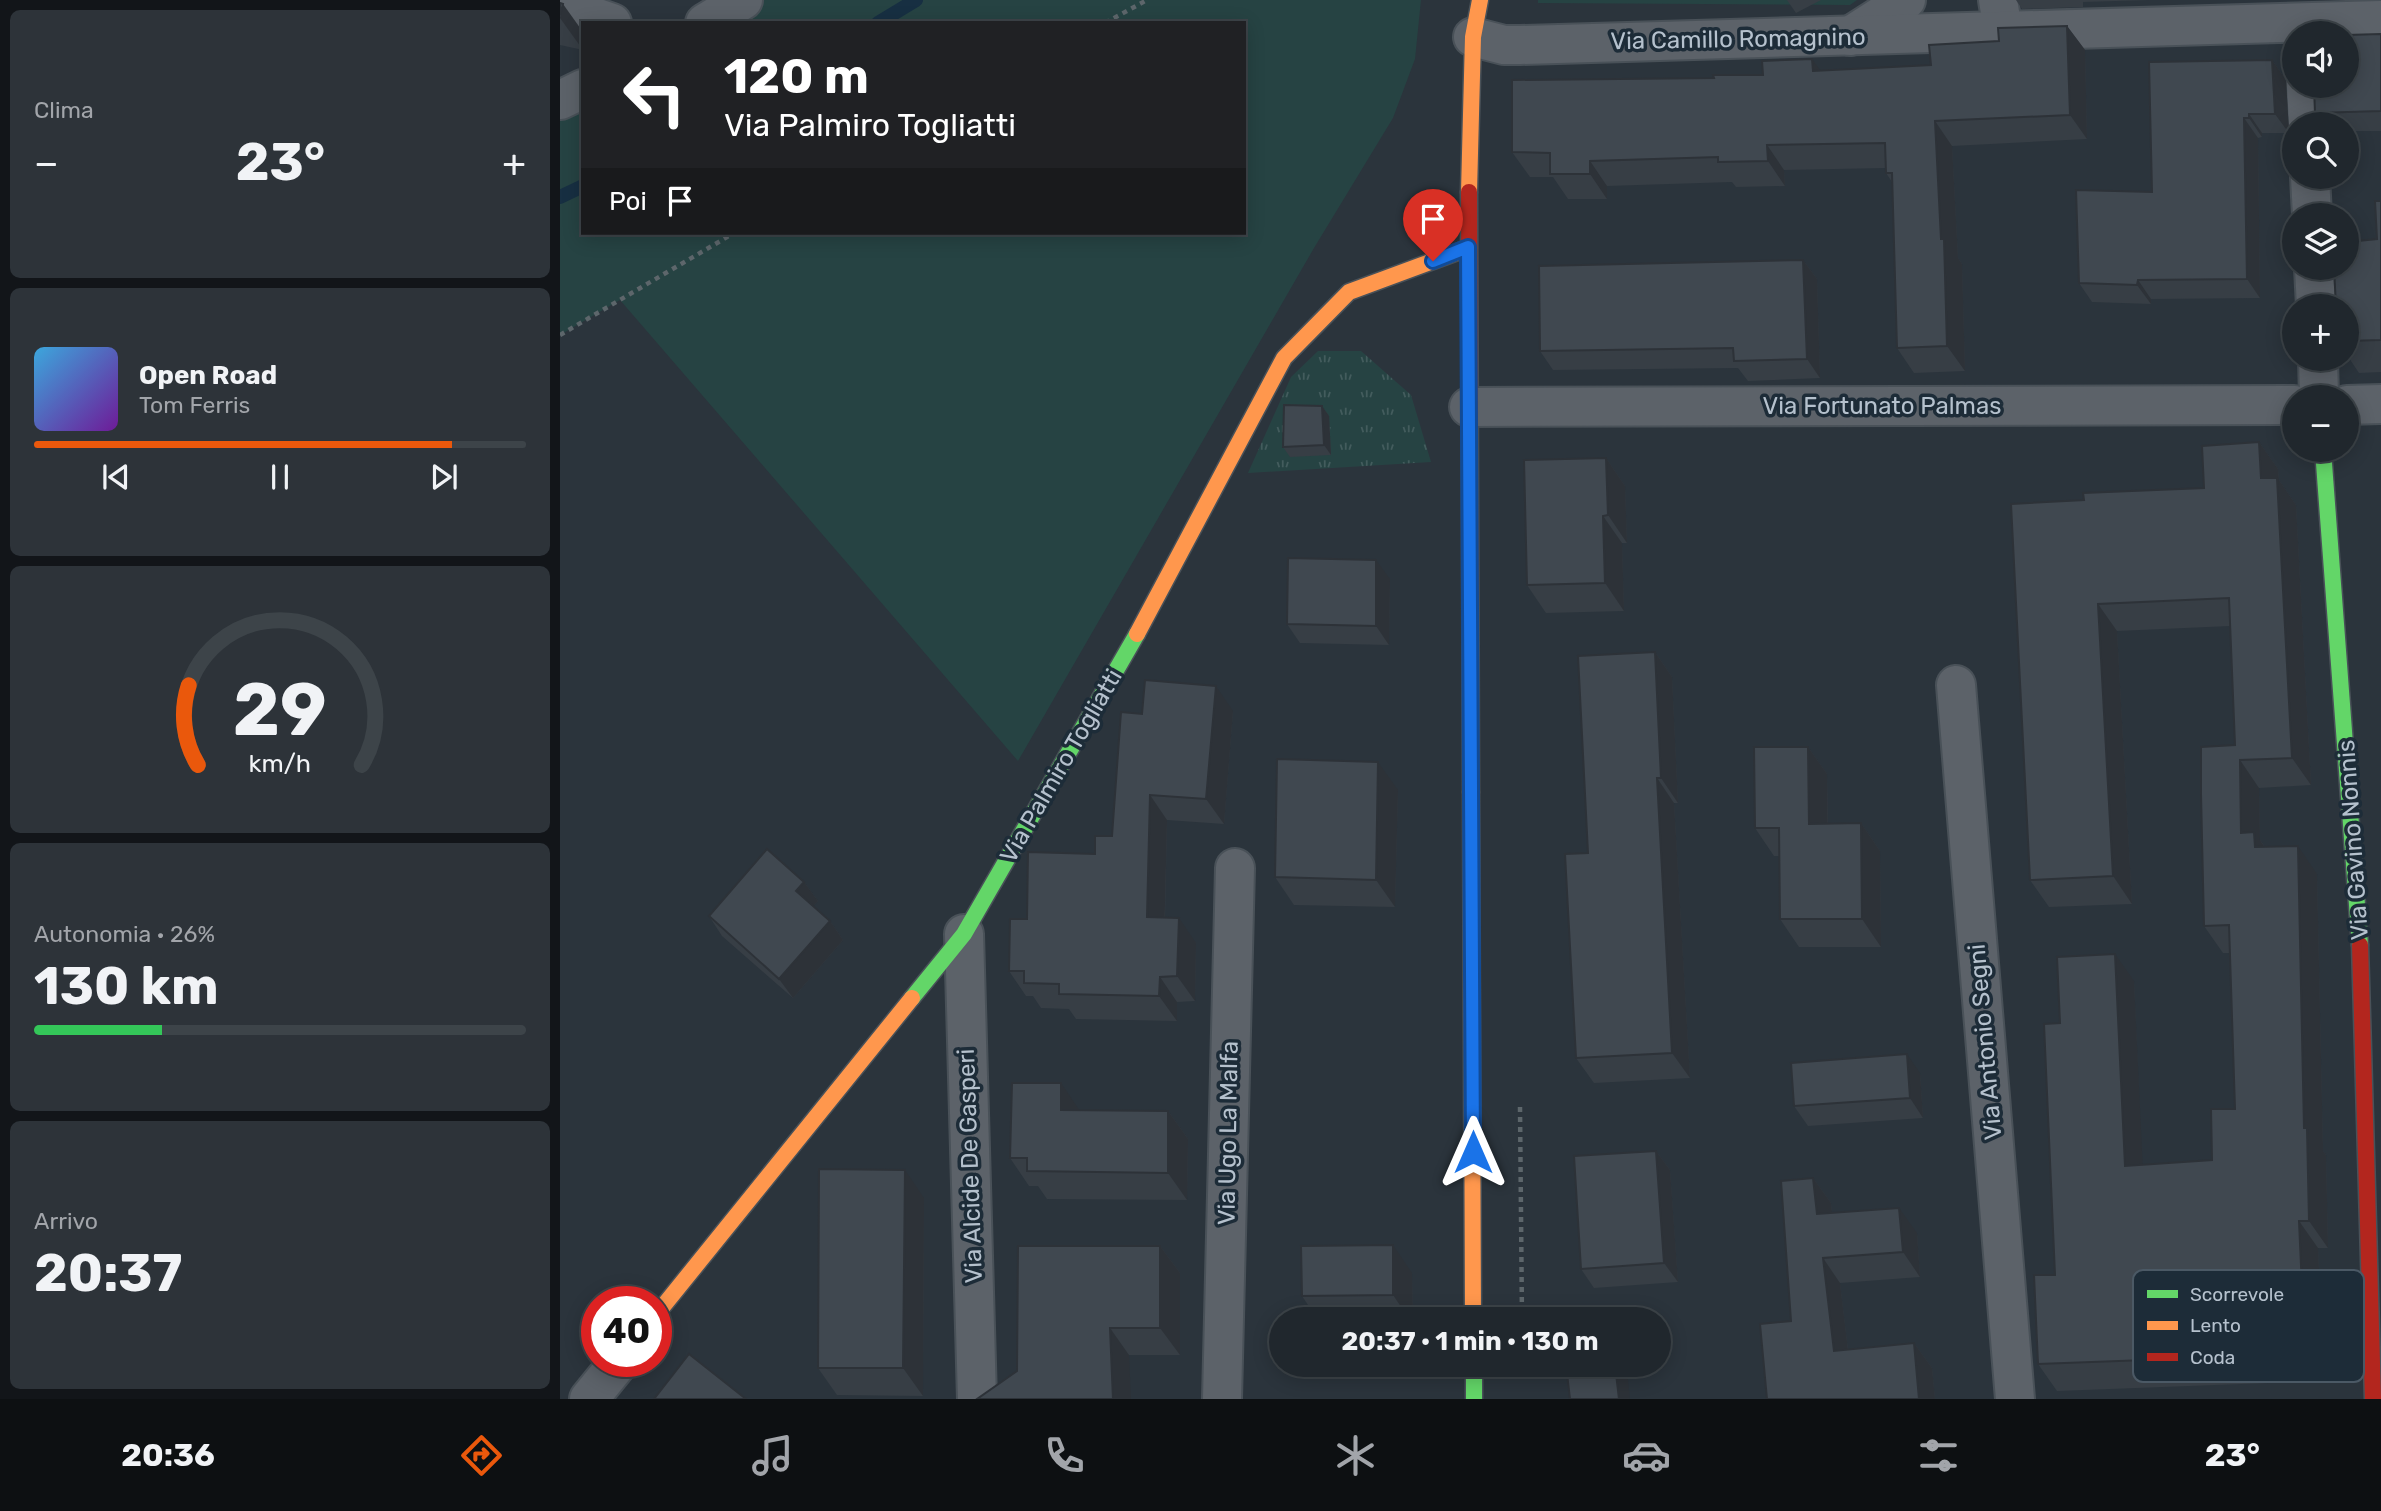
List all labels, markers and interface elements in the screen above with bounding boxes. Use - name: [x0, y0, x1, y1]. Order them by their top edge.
- map controls: [2282, 21, 2359, 462]
- button: sound: [2282, 21, 2359, 98]
- street label: Via Camillo Romagnino: [1610, 23, 1866, 55]
- text: 120 m: [724, 47, 869, 105]
- icon: left: [609, 49, 700, 140]
- text: Clima: [34, 96, 94, 124]
- text: Via Palmiro Togliatti: [724, 106, 1016, 144]
- button: search: [2282, 112, 2359, 189]
- text: 23°: [236, 131, 325, 193]
- text: −: [34, 140, 59, 186]
- text: +: [502, 140, 526, 186]
- icon: arrive: [661, 182, 699, 220]
- text: Poi: [609, 186, 647, 217]
- pin: [1403, 189, 1463, 261]
- icon: arrive: [1414, 200, 1452, 238]
- button: layers: [2282, 203, 2359, 280]
- button: +: [2282, 294, 2359, 371]
- text: Open Road: [139, 360, 277, 391]
- button: −: [2282, 385, 2359, 462]
- text: Tom Ferris: [139, 391, 250, 419]
- street label: Via Fortunato Palmas: [1763, 392, 2001, 420]
- icon: previous: [97, 458, 135, 496]
- icon: pause: [261, 458, 299, 496]
- icon: next: [425, 458, 463, 496]
- street label: Via Palmiro Togliatti: [994, 664, 1128, 868]
- text: 29: [233, 668, 327, 754]
- street label: Via Gavino Nonnis: [2332, 739, 2374, 941]
- text: km/h: [249, 749, 311, 778]
- text: Autonomia · 26%: [34, 920, 215, 948]
- street label: Via Antonio Segni: [1962, 943, 2008, 1141]
- text: 130 km: [34, 955, 219, 1017]
- street label: Via Ugo La Malfa: [1212, 1041, 1244, 1225]
- street label: Via Alcide De Gasperi: [952, 1048, 988, 1284]
- position arrow: [1436, 1115, 1510, 1189]
- text: Arrivo: [34, 1207, 98, 1235]
- text: 20:37: [34, 1242, 182, 1304]
- legend: [2133, 1270, 2364, 1382]
- text: Scorrevole: [2190, 1283, 2284, 1306]
- speed limit sign: 40: [581, 1286, 672, 1377]
- text: Lento: [2190, 1314, 2241, 1337]
- text: 20:37 · 1 min · 130 m: [1341, 1326, 1599, 1357]
- text: Coda: [2190, 1346, 2235, 1369]
- icon: directions: [457, 1431, 506, 1480]
- icon: music: [748, 1431, 797, 1480]
- icon: phone: [1040, 1431, 1089, 1480]
- icon: climate: [1331, 1431, 1380, 1480]
- icon: car: [1622, 1431, 1671, 1480]
- icon: filters: [1914, 1431, 1963, 1480]
- text: 20:36: [121, 1436, 215, 1474]
- text: 23°: [2205, 1436, 2260, 1474]

